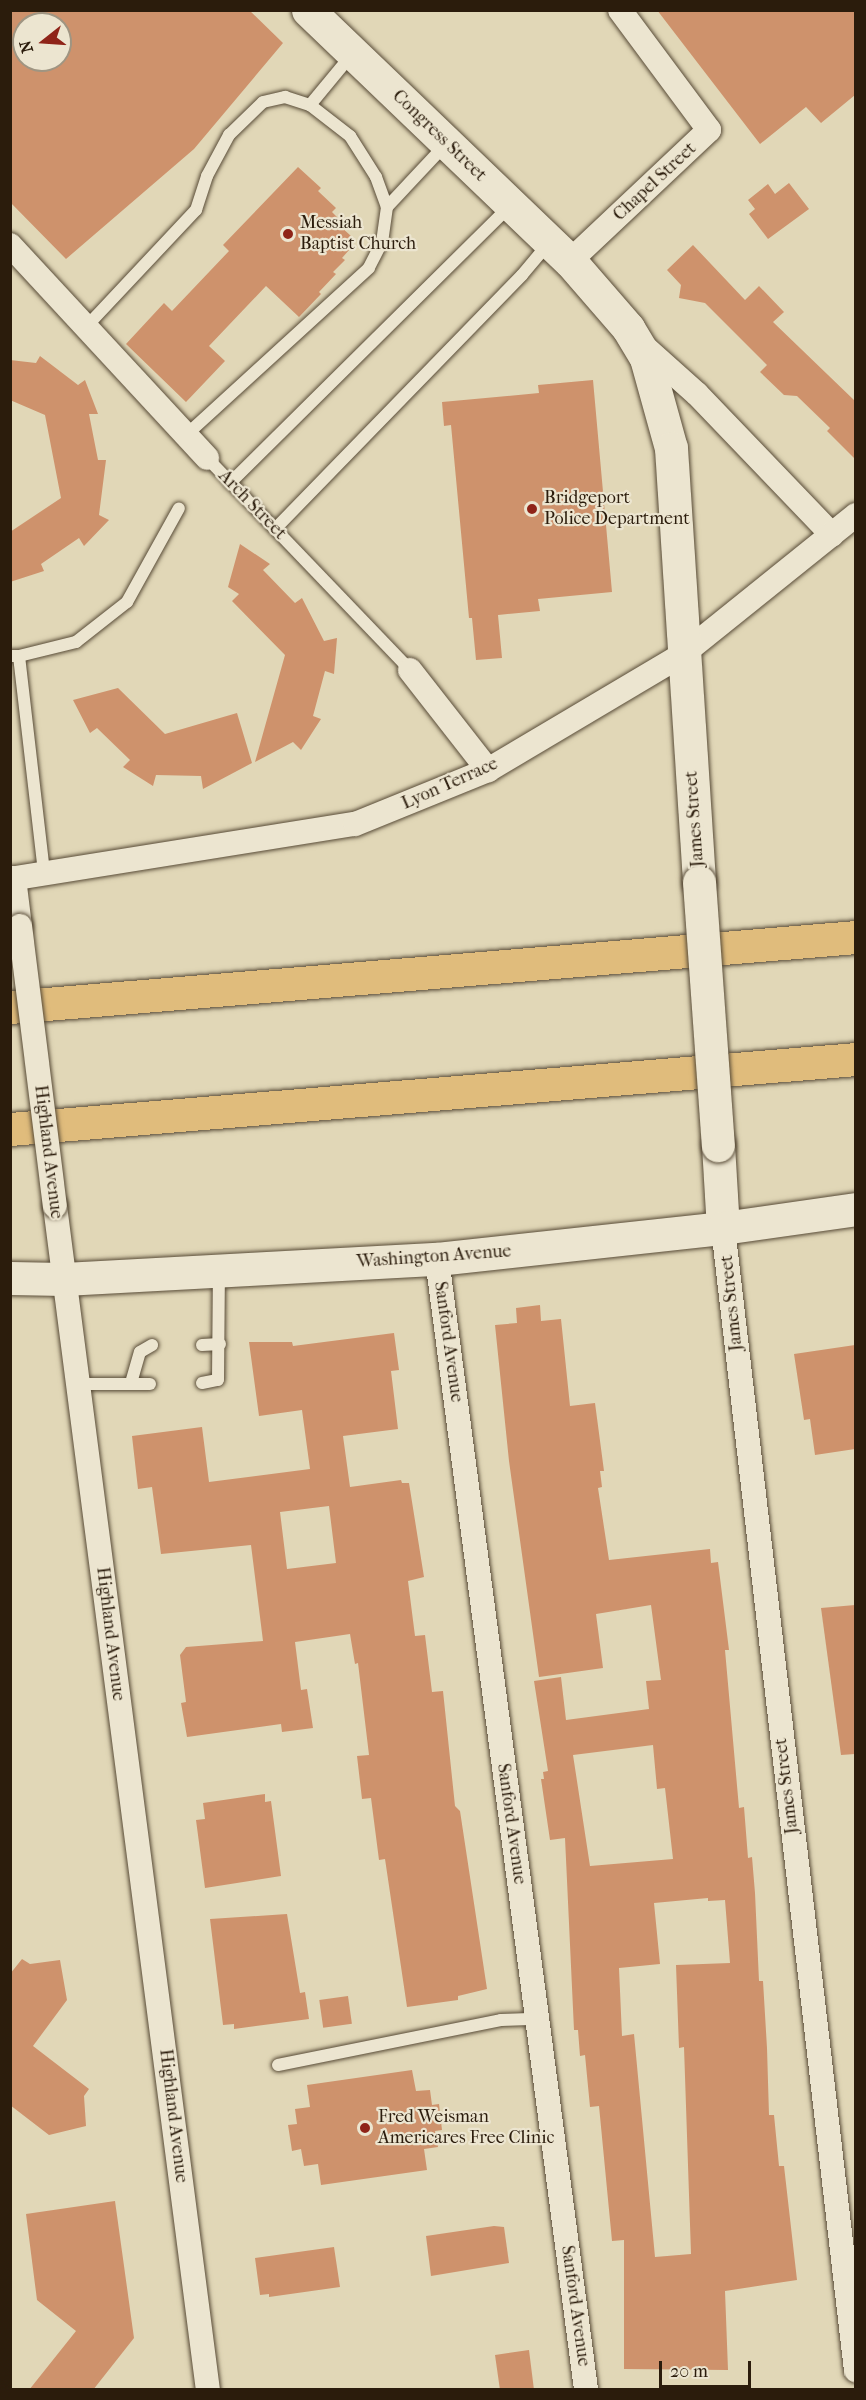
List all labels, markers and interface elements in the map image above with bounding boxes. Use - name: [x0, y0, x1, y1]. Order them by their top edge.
- north arrow: [12, 12, 72, 72]
- text: N: [15, 38, 37, 55]
- street label: Congress Street: [387, 86, 491, 186]
- street label: Chapel Street: [609, 138, 701, 226]
- place label: Messiah Baptist Church: [300, 213, 416, 256]
- marker: Messiah Baptist Church: [281, 227, 295, 241]
- street label: Arch Street: [213, 466, 291, 544]
- place label: Bridgeport Police Department: [544, 488, 690, 530]
- marker: Bridgeport Police Department: [525, 502, 539, 516]
- street label: Lyon Terrace: [399, 753, 501, 815]
- street label: James Street: [681, 770, 709, 868]
- street label: Highland Avenue: [29, 1084, 67, 1220]
- street label: Washington Avenue: [356, 1241, 512, 1273]
- street label: James Street: [716, 1254, 748, 1352]
- street label: Sanford Avenue: [429, 1280, 467, 1404]
- street label: Highland Avenue: [91, 1566, 129, 1702]
- street label: James Street: [770, 1737, 804, 1835]
- street label: Sanford Avenue: [492, 1762, 530, 1886]
- street label: Highland Avenue: [154, 2048, 192, 2184]
- place label: Fred Weisman Americares Free Clinic: [378, 2107, 554, 2150]
- marker: Fred Weisman Americares Free Clinic: [356, 2119, 374, 2137]
- street label: Sanford Avenue: [556, 2244, 594, 2368]
- scale bar: [662, 2349, 754, 2387]
- text: 20 m: [670, 2361, 708, 2382]

